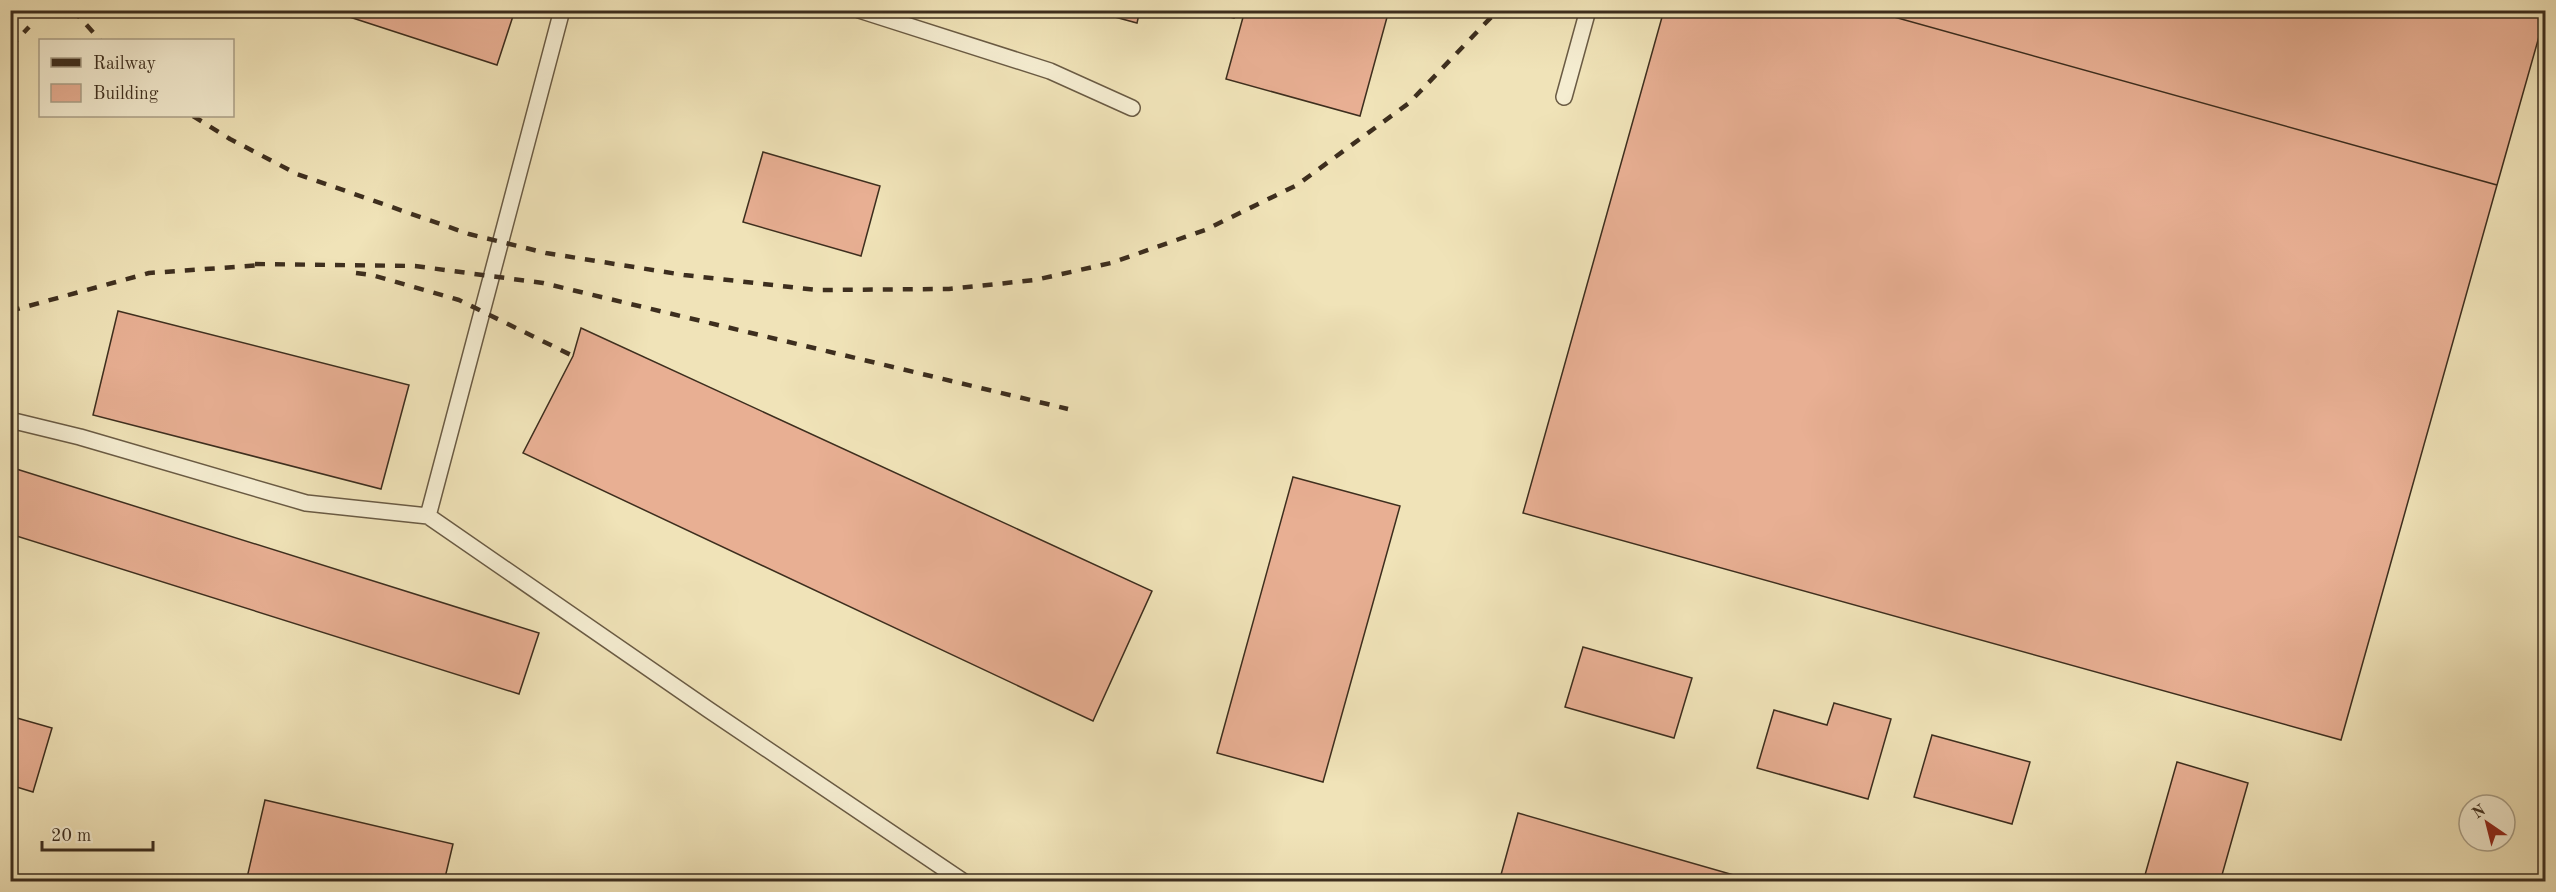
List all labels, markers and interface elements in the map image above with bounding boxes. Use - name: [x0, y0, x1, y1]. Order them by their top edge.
- legend: [39, 39, 234, 117]
- text: Railway: [93, 55, 156, 73]
- text: Building: [93, 85, 159, 103]
- north arrow: [2457, 793, 2517, 853]
- text: N: [2470, 802, 2490, 822]
- scale bar: [42, 814, 153, 852]
- text: 20 m: [51, 827, 91, 845]

